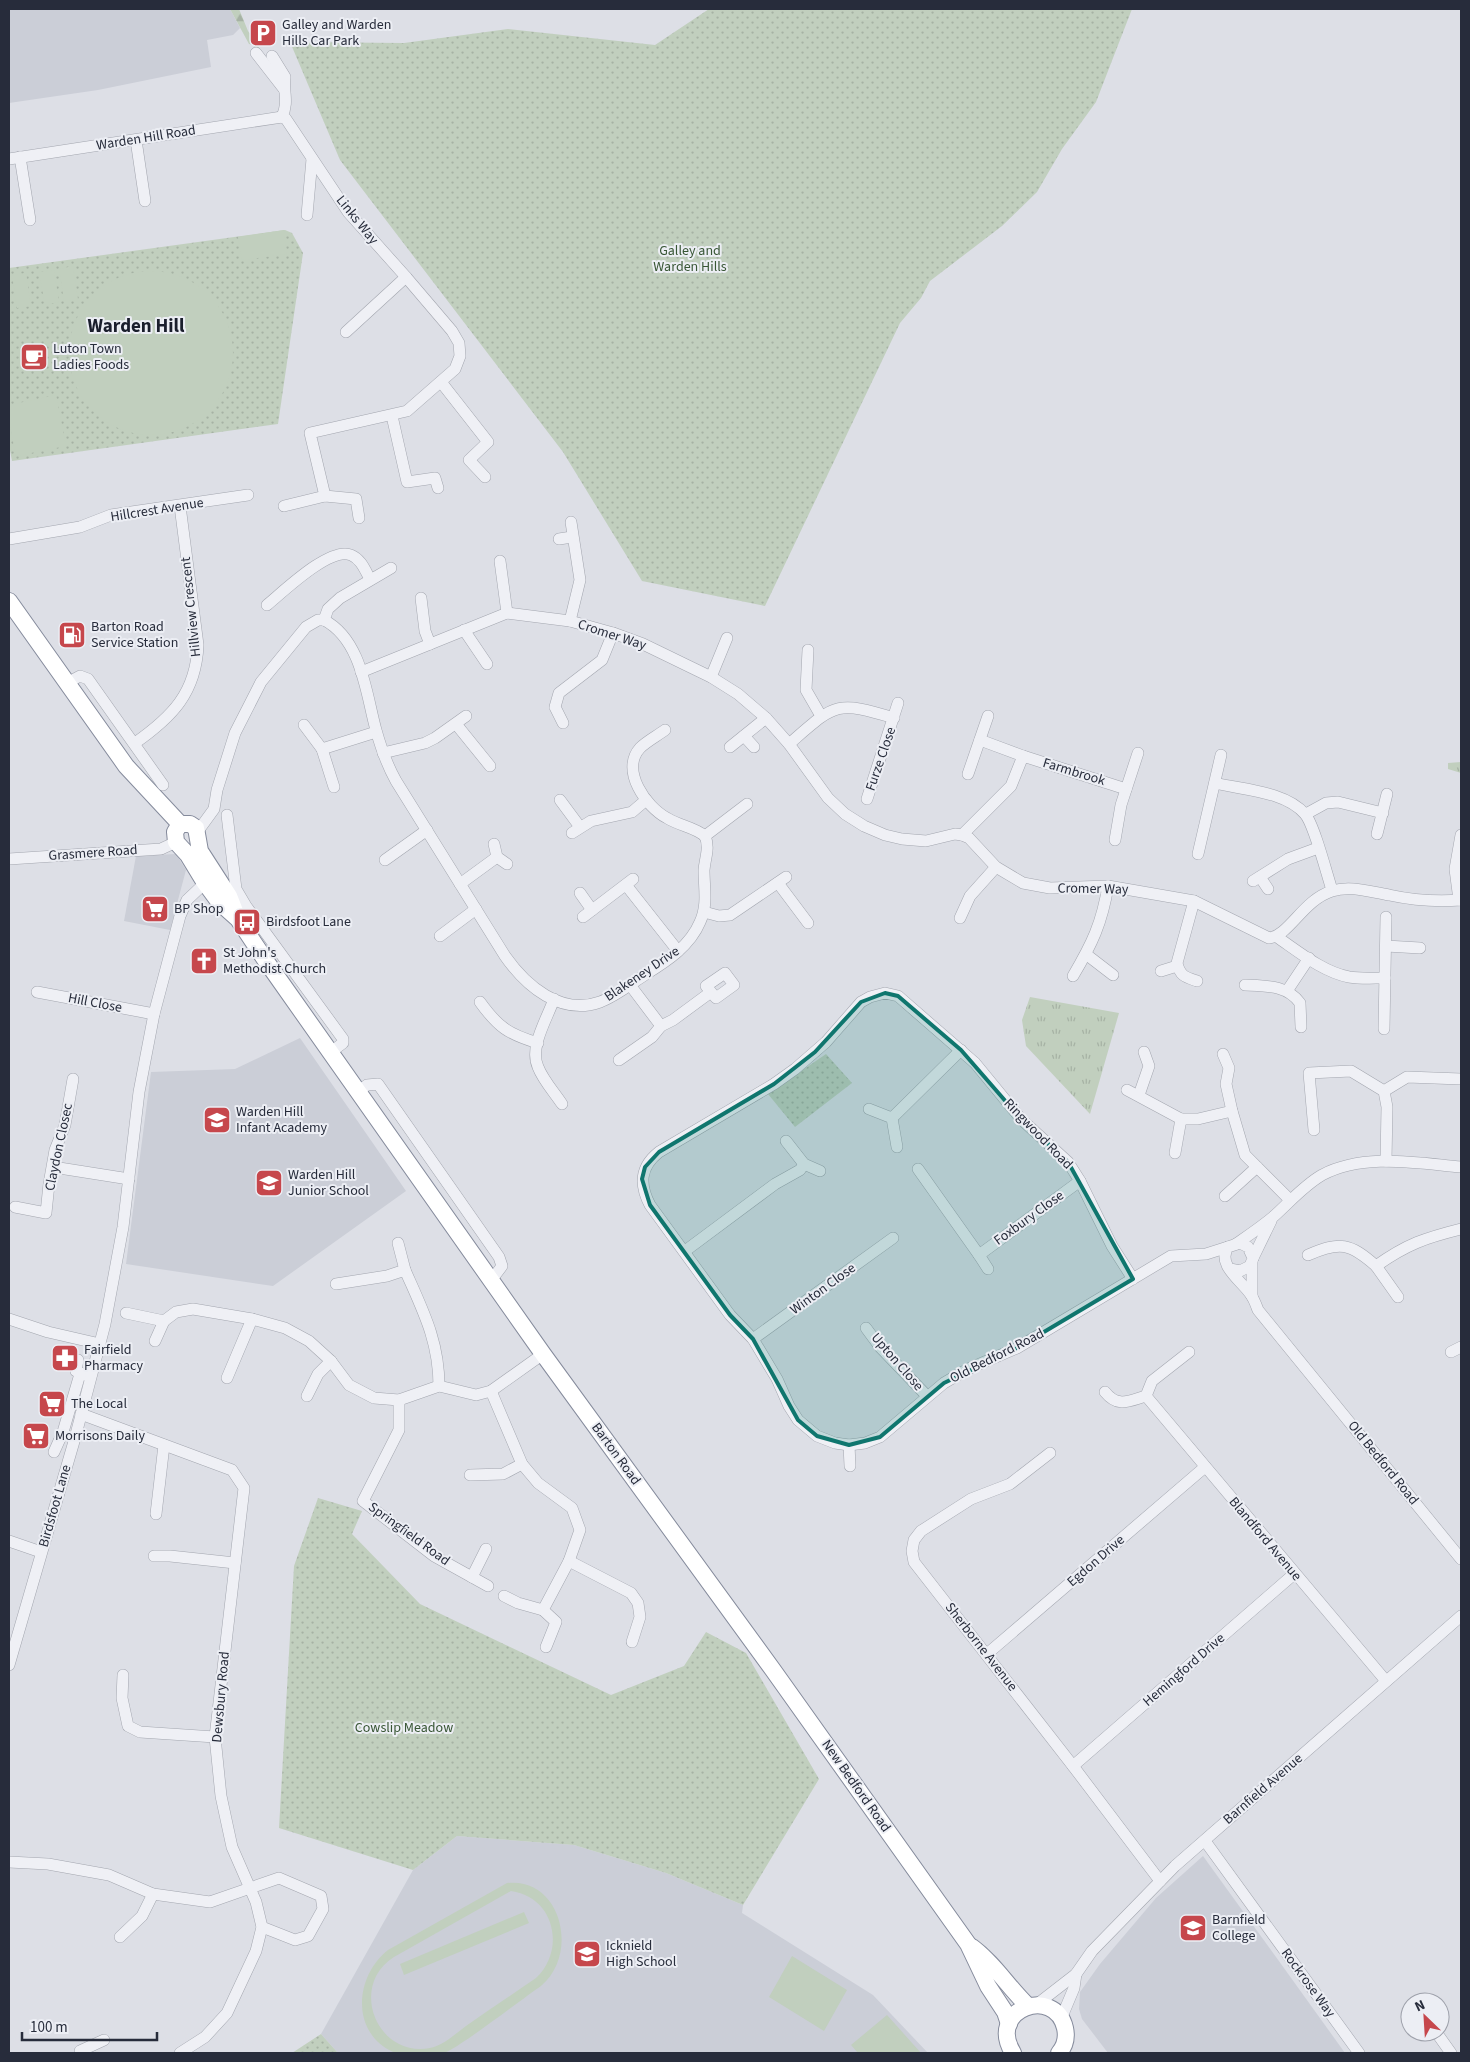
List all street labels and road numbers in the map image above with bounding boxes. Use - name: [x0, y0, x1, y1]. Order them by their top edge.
- street label: Warden Hill Road: [95, 120, 197, 156]
- street label: Links Way: [331, 191, 383, 249]
- street label: Hillcrest Avenue: [109, 493, 205, 527]
- street label: Hillview Crescent: [176, 556, 206, 658]
- street label: Cromer Way: [575, 615, 649, 656]
- street label: Furze Close: [861, 724, 901, 794]
- street label: Farmbrook: [1040, 753, 1108, 791]
- street label: Grasmere Road: [48, 840, 138, 866]
- street label: Cromer Way: [1057, 878, 1129, 900]
- street label: Blakeney Drive: [600, 941, 684, 1007]
- street label: Hill Close: [66, 988, 124, 1018]
- street label: Ringwood Road: [999, 1094, 1077, 1174]
- street label: Claydon Closec: [40, 1101, 78, 1193]
- street label: Foxbury Close: [990, 1186, 1068, 1250]
- street label: Winton Close: [786, 1258, 860, 1320]
- street label: Old Bedford Road: [946, 1324, 1048, 1388]
- street label: Upton Close: [866, 1329, 928, 1395]
- street label: Old Bedford Road: [1343, 1417, 1423, 1509]
- street label: Barton Road: [587, 1419, 645, 1489]
- street label: Birdsfoot Lane: [34, 1462, 76, 1550]
- street label: Blandford Avenue: [1224, 1493, 1306, 1585]
- street label: Springfield Road: [364, 1497, 454, 1571]
- street label: Egdon Drive: [1063, 1530, 1129, 1592]
- street label: Sherborne Avenue: [940, 1598, 1022, 1696]
- street label: Hemingford Drive: [1139, 1629, 1229, 1711]
- street label: Dewsbury Road: [207, 1651, 235, 1743]
- street label: New Bedford Road: [817, 1736, 895, 1836]
- street label: Barnfield Avenue: [1219, 1749, 1307, 1829]
- street label: Rockrose Way: [1276, 1944, 1340, 2022]

